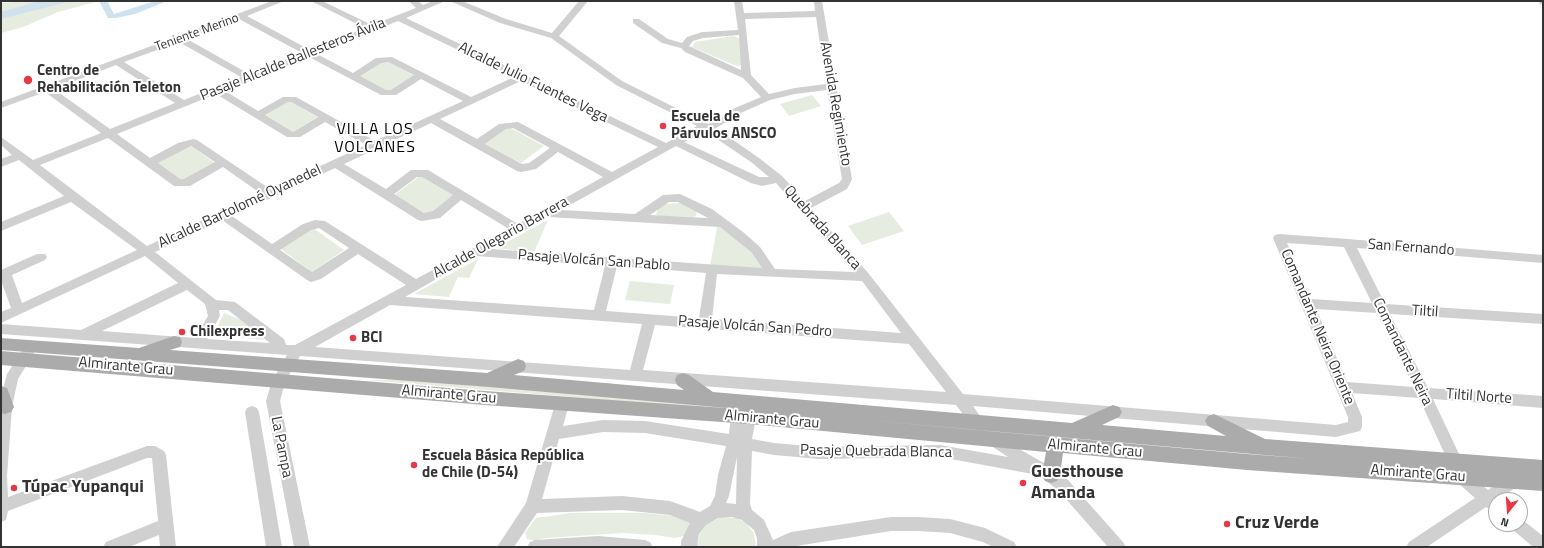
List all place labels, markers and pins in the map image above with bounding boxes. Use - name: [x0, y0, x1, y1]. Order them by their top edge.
- place label: Centro de Rehabilitación Teleton: [37, 62, 181, 97]
- marker: Centro de Rehabilitación Teleton: [22, 74, 34, 86]
- place label: Escuela de Párvulos ANSCO: [671, 108, 777, 143]
- marker: Escuela de Párvulos ANSCO: [658, 121, 668, 131]
- place label: Chilexpress: [190, 323, 265, 341]
- marker: Chilexpress: [177, 327, 187, 337]
- place label: BCI: [361, 329, 383, 347]
- marker: BCI: [348, 333, 358, 343]
- place label: Escuela Básica República de Chile (D-54): [422, 447, 584, 482]
- marker: Escuela Básica República de Chile (D-54): [409, 460, 419, 470]
- place label: Guesthouse Amanda: [1031, 462, 1123, 504]
- place label: Túpac Yupanqui: [22, 477, 144, 499]
- marker: Guesthouse Amanda: [1018, 478, 1028, 488]
- marker: Túpac Yupanqui: [9, 483, 19, 493]
- place label: Cruz Verde: [1235, 513, 1319, 535]
- marker: Cruz Verde: [1222, 519, 1232, 529]

